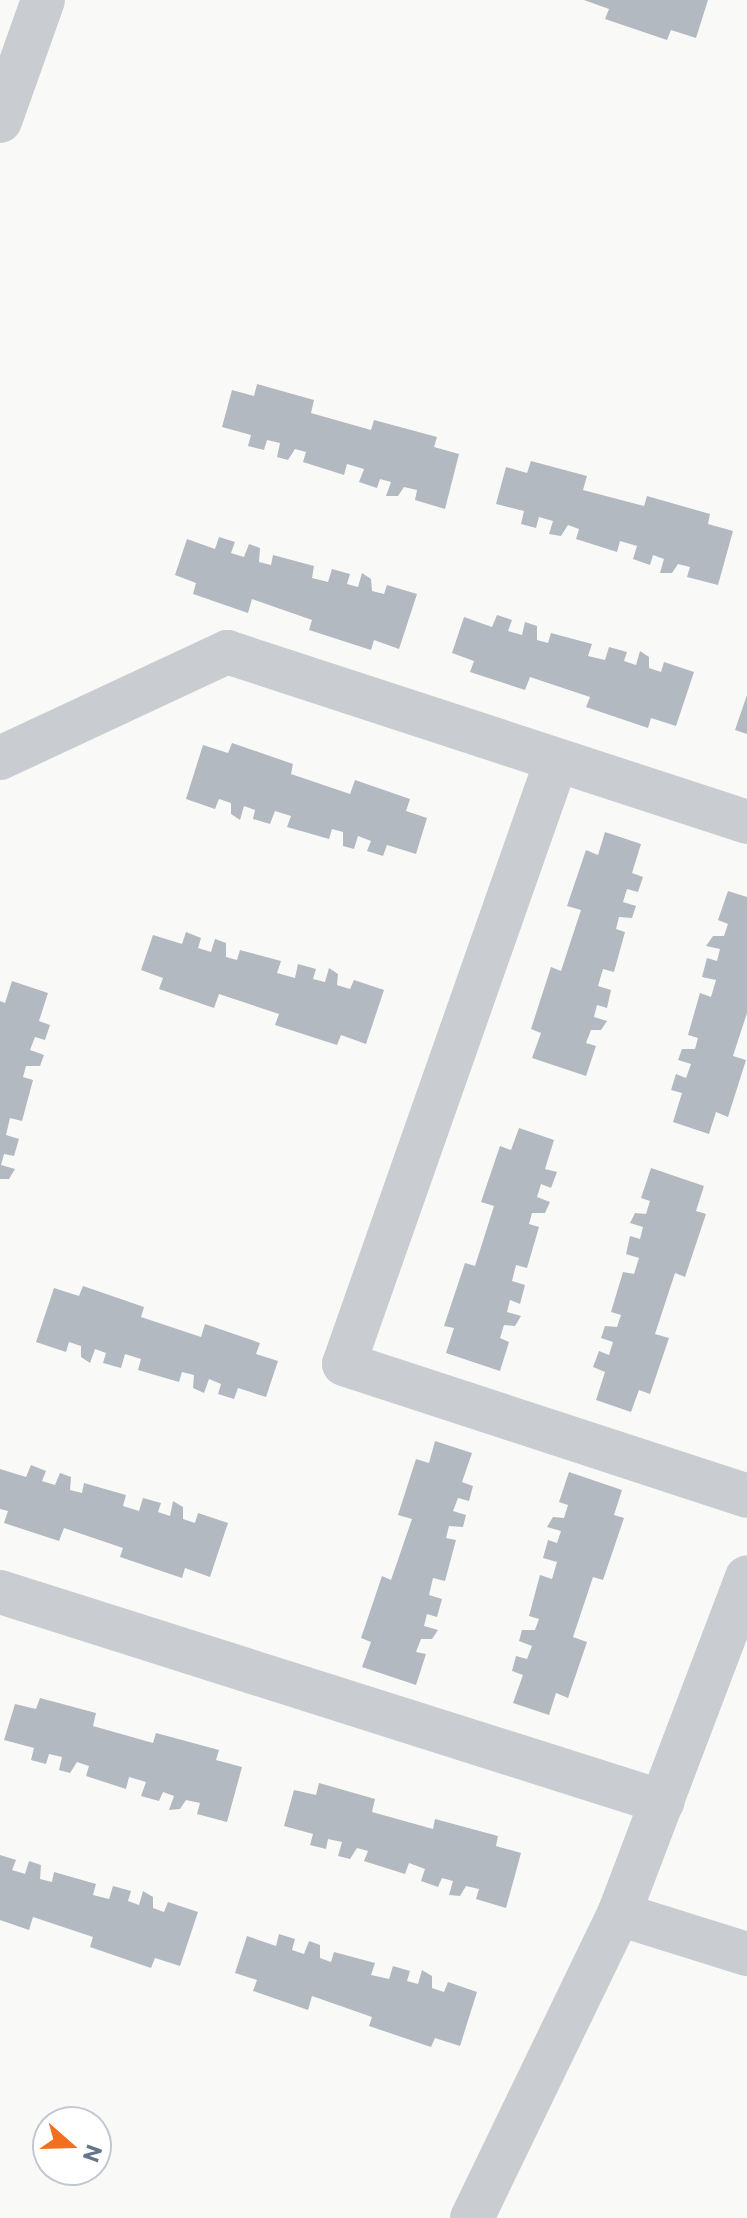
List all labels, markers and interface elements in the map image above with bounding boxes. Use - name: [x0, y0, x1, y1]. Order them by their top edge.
- north arrow: [32, 2106, 112, 2186]
- text: N: [78, 2141, 109, 2166]

